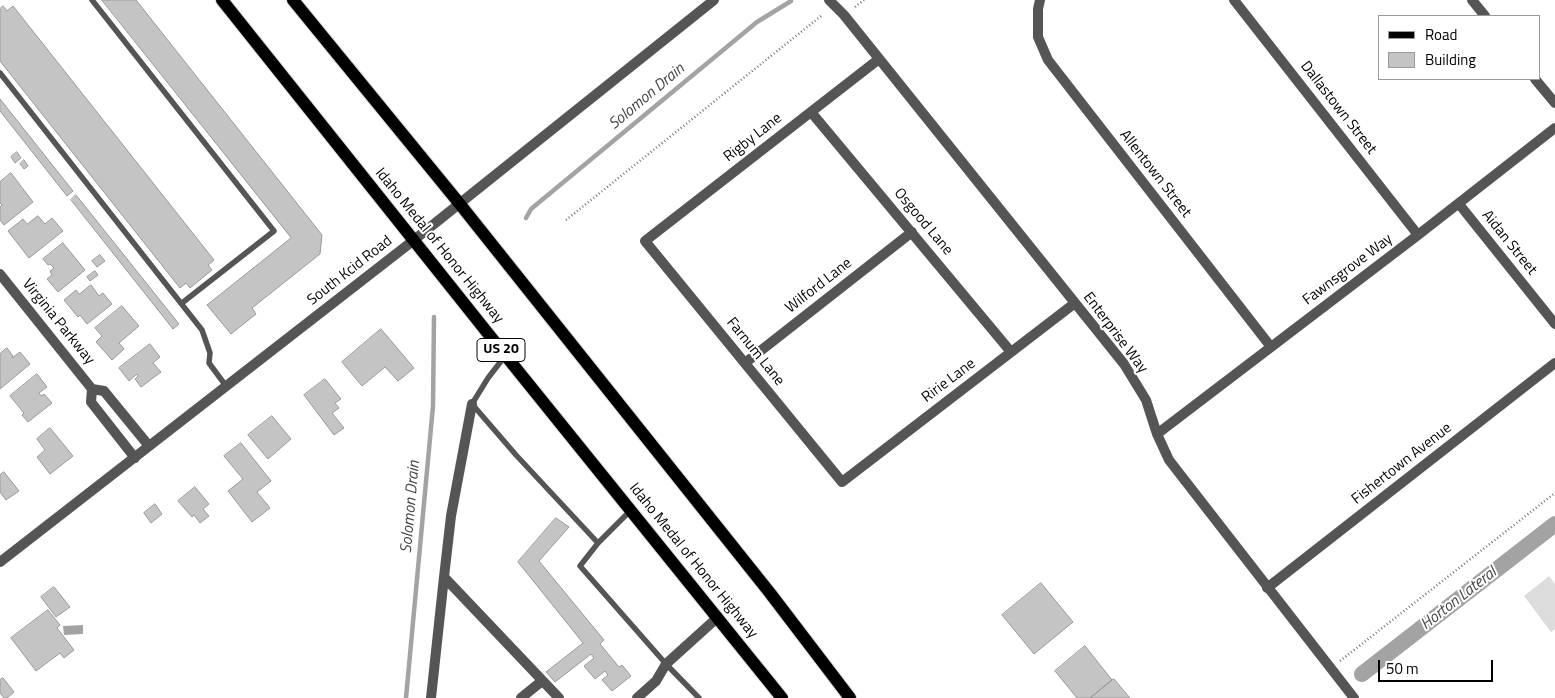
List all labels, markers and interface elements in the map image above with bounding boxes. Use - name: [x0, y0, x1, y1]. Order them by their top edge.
- legend: [1378, 15, 1540, 80]
- text: Road: [1425, 23, 1457, 46]
- text: Building: [1425, 48, 1476, 71]
- street label: Dallastown Street: [1296, 58, 1380, 158]
- water label: Solomon Drain: [605, 60, 689, 134]
- street label: Rigby Lane: [720, 110, 786, 166]
- street label: Allentown Street: [1115, 127, 1195, 221]
- street label: Idaho Medal of Honor Highway: [371, 165, 507, 327]
- street label: Osgood Lane: [890, 185, 956, 259]
- street label: Aidan Street: [1478, 207, 1540, 279]
- street label: Fawnsgrove Way: [1300, 230, 1396, 310]
- street label: South Kcid Road: [304, 232, 396, 310]
- street label: Wilford Lane: [782, 254, 856, 318]
- street label: Virginia Parkway: [18, 276, 98, 368]
- street label: Enterprise Way: [1079, 289, 1151, 377]
- street label: Farnum Lane: [722, 314, 788, 390]
- road number: US 20: [477, 338, 525, 362]
- street label: Ririe Lane: [919, 355, 979, 407]
- street label: Fishertown Avenue: [1348, 419, 1456, 509]
- water label: Solomon Drain: [397, 460, 425, 554]
- street label: Idaho Medal of Honor Highway: [625, 480, 761, 642]
- water label: Horton Lateral: [1417, 563, 1501, 635]
- scale bar: [1380, 650, 1495, 682]
- text: 50 m: [1386, 657, 1419, 680]

